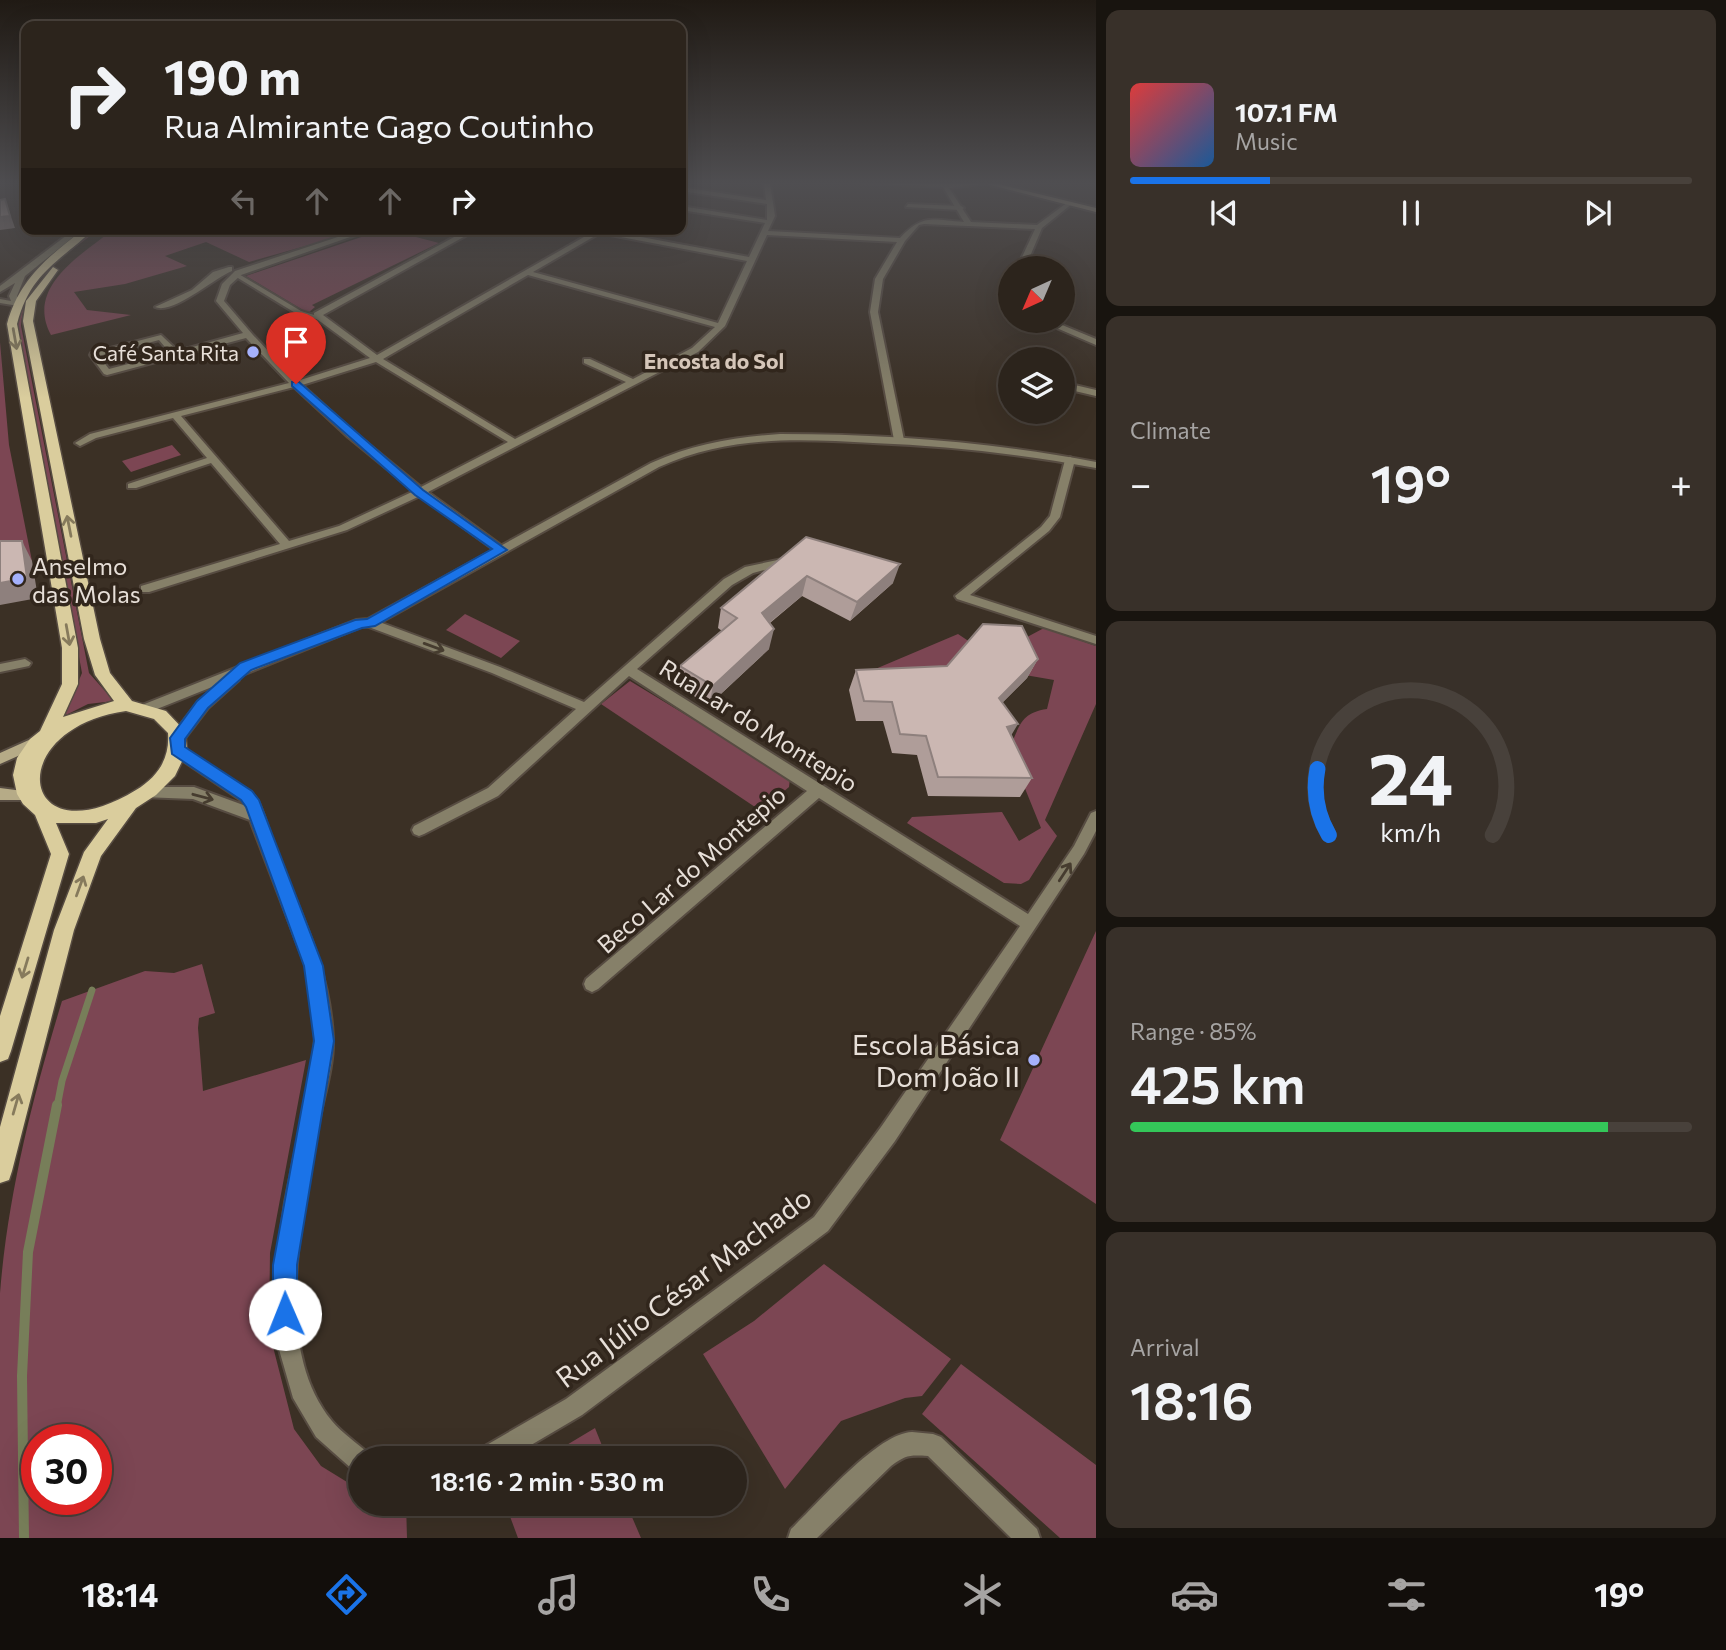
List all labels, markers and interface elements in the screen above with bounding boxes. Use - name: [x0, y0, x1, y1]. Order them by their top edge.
- text: 190 m: [164, 45, 301, 105]
- icon: right: [49, 49, 140, 140]
- text: 107.1 FM: [1235, 96, 1338, 127]
- text: Rua Almirante Gago Coutinho: [164, 105, 594, 145]
- text: Music: [1235, 127, 1298, 155]
- icon: left: [225, 182, 263, 220]
- icon: ahead: [298, 182, 336, 220]
- icon: ahead: [371, 182, 409, 220]
- icon: right: [444, 182, 482, 220]
- icon: previous: [1205, 194, 1243, 232]
- icon: pause: [1392, 194, 1430, 232]
- icon: next: [1579, 194, 1617, 232]
- north arrow: [998, 256, 1074, 332]
- map controls: [998, 256, 1075, 424]
- pin: [266, 312, 326, 384]
- icon: arrive: [277, 323, 315, 361]
- one-way arrow: [9, 327, 22, 349]
- place label: Café Santa Rita: [93, 340, 239, 365]
- marker: Café Santa Rita: [245, 344, 261, 360]
- button: layers: [998, 347, 1075, 424]
- district label: Encosta do Sol: [644, 348, 784, 373]
- text: Climate: [1130, 416, 1211, 444]
- text: 19°: [1370, 450, 1451, 514]
- text: −: [1130, 459, 1152, 506]
- text: +: [1670, 459, 1692, 506]
- one-way arrow: [62, 515, 75, 538]
- place label: Anselmo das Molas: [32, 551, 141, 608]
- marker: Anselmo das Molas: [10, 571, 26, 587]
- one-way arrow: [62, 623, 75, 646]
- one-way arrow: [422, 642, 444, 654]
- street label: Rua Lar do Montepio: [655, 652, 863, 798]
- text: 24: [1368, 731, 1454, 820]
- street label: Beco Lar do Montepio: [591, 779, 791, 959]
- one-way arrow: [192, 791, 214, 804]
- text: km/h: [1381, 817, 1441, 847]
- one-way arrow: [1058, 862, 1072, 882]
- one-way arrow: [75, 876, 87, 898]
- one-way arrow: [18, 957, 31, 979]
- text: Range · 85%: [1130, 1017, 1257, 1045]
- place label: Escola Básica Dom João II: [852, 1027, 1020, 1093]
- text: 425 km: [1130, 1051, 1305, 1115]
- marker: Escola Básica Dom João II: [1026, 1052, 1042, 1068]
- one-way arrow: [11, 1094, 24, 1116]
- street label: Rua Júlio César Machado: [549, 1180, 817, 1394]
- position arrow: [248, 1277, 322, 1351]
- text: Arrival: [1130, 1333, 1200, 1361]
- text: 18:16: [1130, 1367, 1253, 1431]
- speed limit sign: 30: [21, 1424, 112, 1515]
- text: 18:16 · 2 min · 530 m: [430, 1465, 665, 1496]
- icon: directions: [322, 1570, 371, 1619]
- icon: music: [534, 1570, 583, 1619]
- icon: phone: [746, 1570, 795, 1619]
- icon: climate: [958, 1570, 1007, 1619]
- icon: car: [1170, 1570, 1219, 1619]
- icon: filters: [1382, 1570, 1431, 1619]
- text: 18:14: [82, 1574, 158, 1614]
- text: 19°: [1594, 1574, 1644, 1614]

